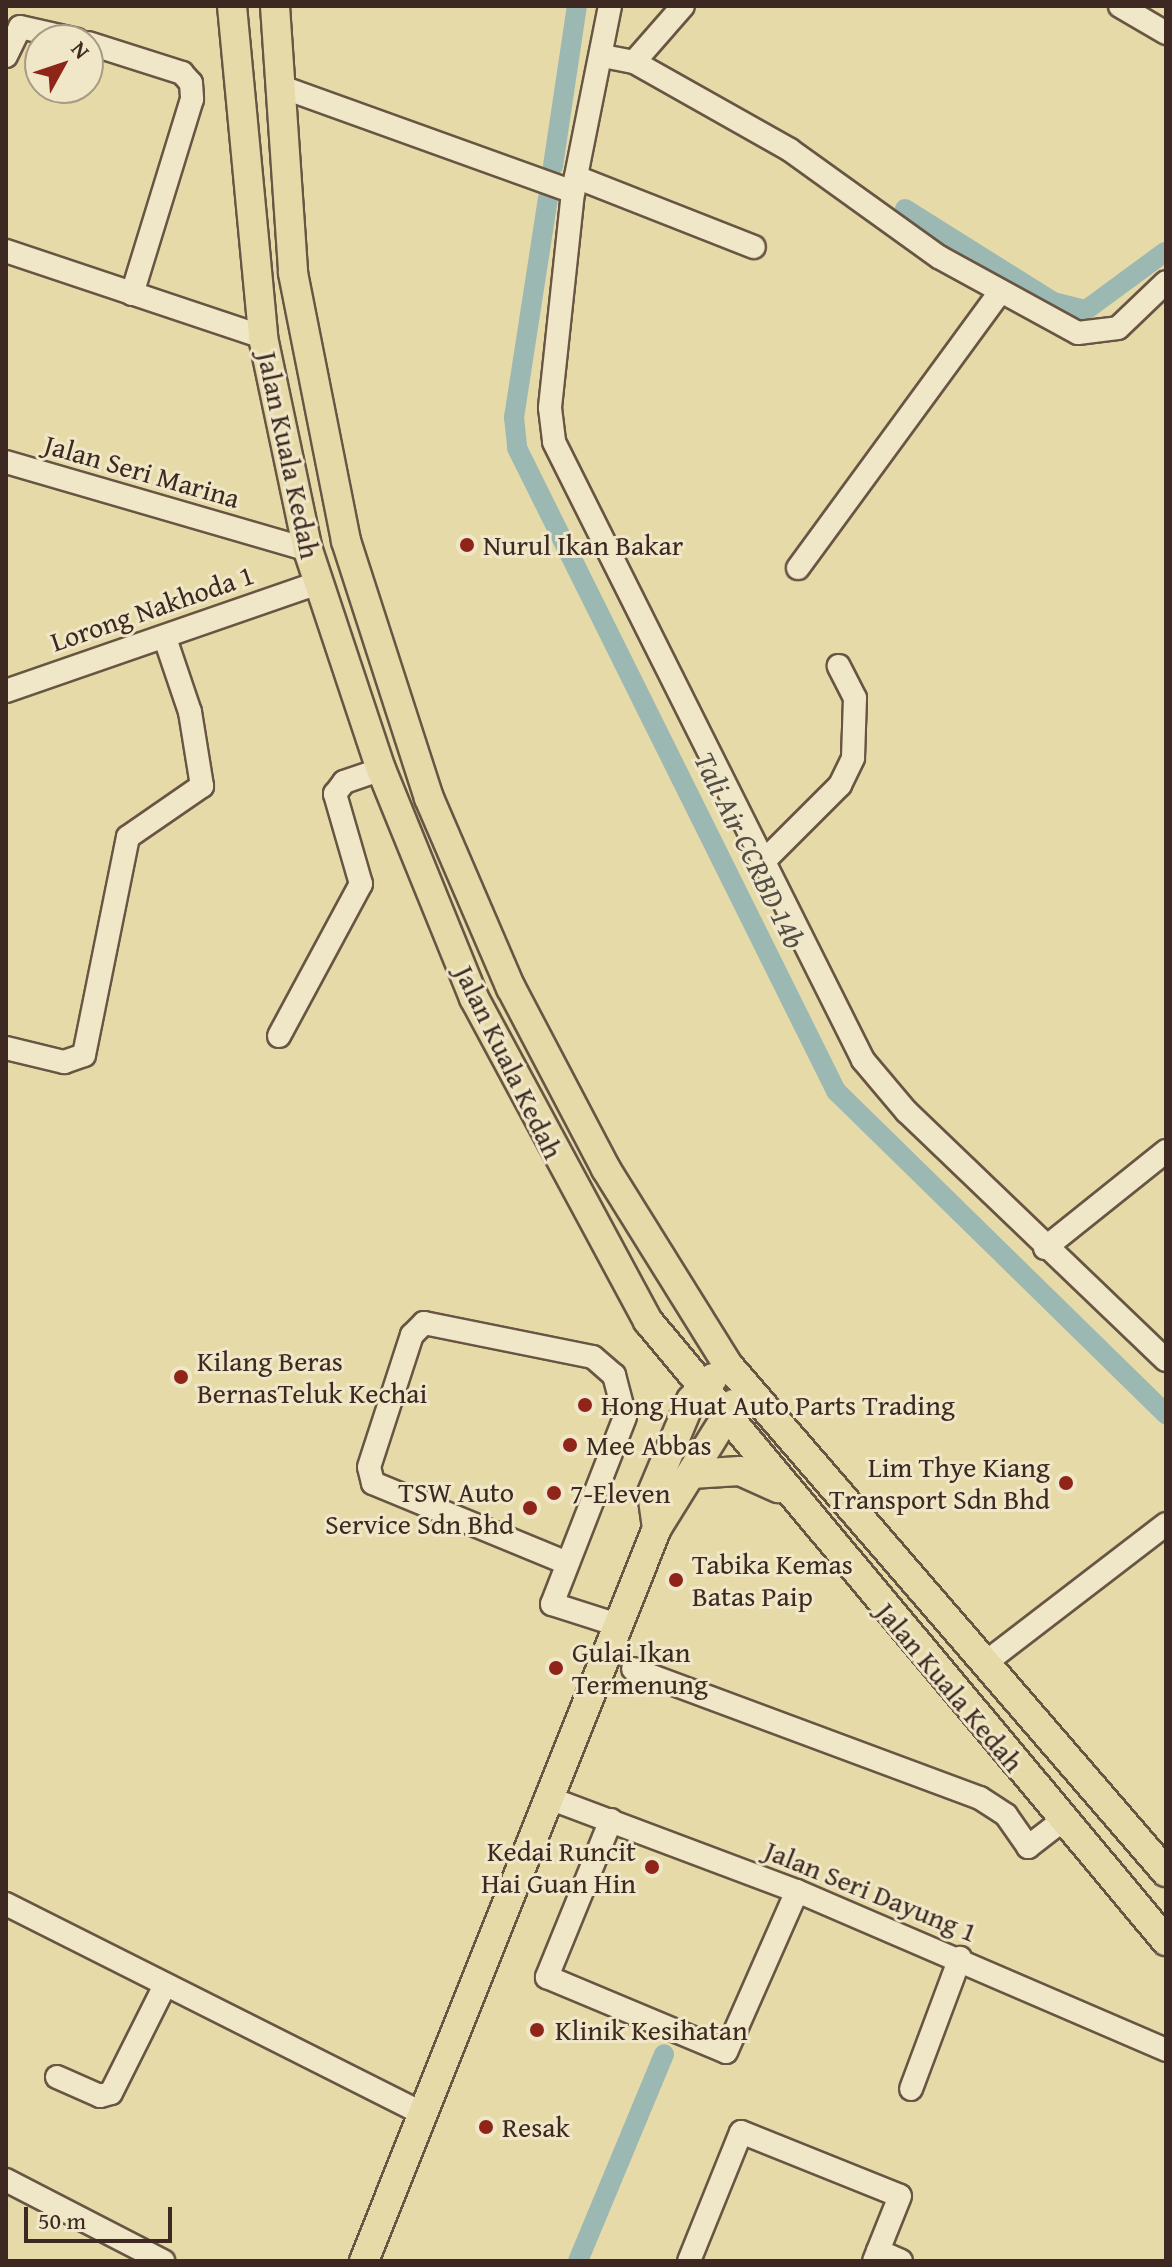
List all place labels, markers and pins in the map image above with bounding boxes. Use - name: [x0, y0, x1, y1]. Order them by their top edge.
- place label: Nurul Ikan Bakar: [483, 528, 683, 562]
- marker: Nurul Ikan Bakar: [458, 536, 476, 554]
- place label: Kilang Beras BernasTeluk Kechai: [197, 1344, 427, 1410]
- marker: Kilang Beras BernasTeluk Kechai: [172, 1368, 190, 1386]
- place label: Hong Huat Auto Parts Trading: [601, 1388, 955, 1422]
- marker: Hong Huat Auto Parts Trading: [576, 1396, 594, 1414]
- place label: Mee Abbas: [586, 1428, 712, 1462]
- marker: Mee Abbas: [561, 1436, 579, 1454]
- place label: Lim Thye Kiang Transport Sdn Bhd: [829, 1450, 1050, 1516]
- marker: Lim Thye Kiang Transport Sdn Bhd: [1057, 1474, 1075, 1492]
- place label: TSW Auto Service Sdn Bhd: [325, 1475, 514, 1541]
- place label: 7-Eleven: [570, 1476, 670, 1510]
- marker: 7-Eleven: [545, 1484, 563, 1502]
- marker: TSW Auto Service Sdn Bhd: [521, 1499, 539, 1517]
- place label: Tabika Kemas Batas Paip: [692, 1547, 853, 1613]
- marker: Tabika Kemas Batas Paip: [667, 1571, 685, 1589]
- place label: Gulai Ikan Termenung: [572, 1635, 708, 1701]
- marker: Gulai Ikan Termenung: [547, 1659, 565, 1677]
- place label: Kedai Runcit Hai Guan Hin: [481, 1834, 636, 1900]
- marker: Kedai Runcit Hai Guan Hin: [643, 1858, 661, 1876]
- place label: Klinik Kesihatan: [555, 2013, 748, 2047]
- marker: Klinik Kesihatan: [526, 2019, 548, 2041]
- place label: Resak: [502, 2110, 570, 2144]
- marker: Resak: [477, 2118, 495, 2136]

